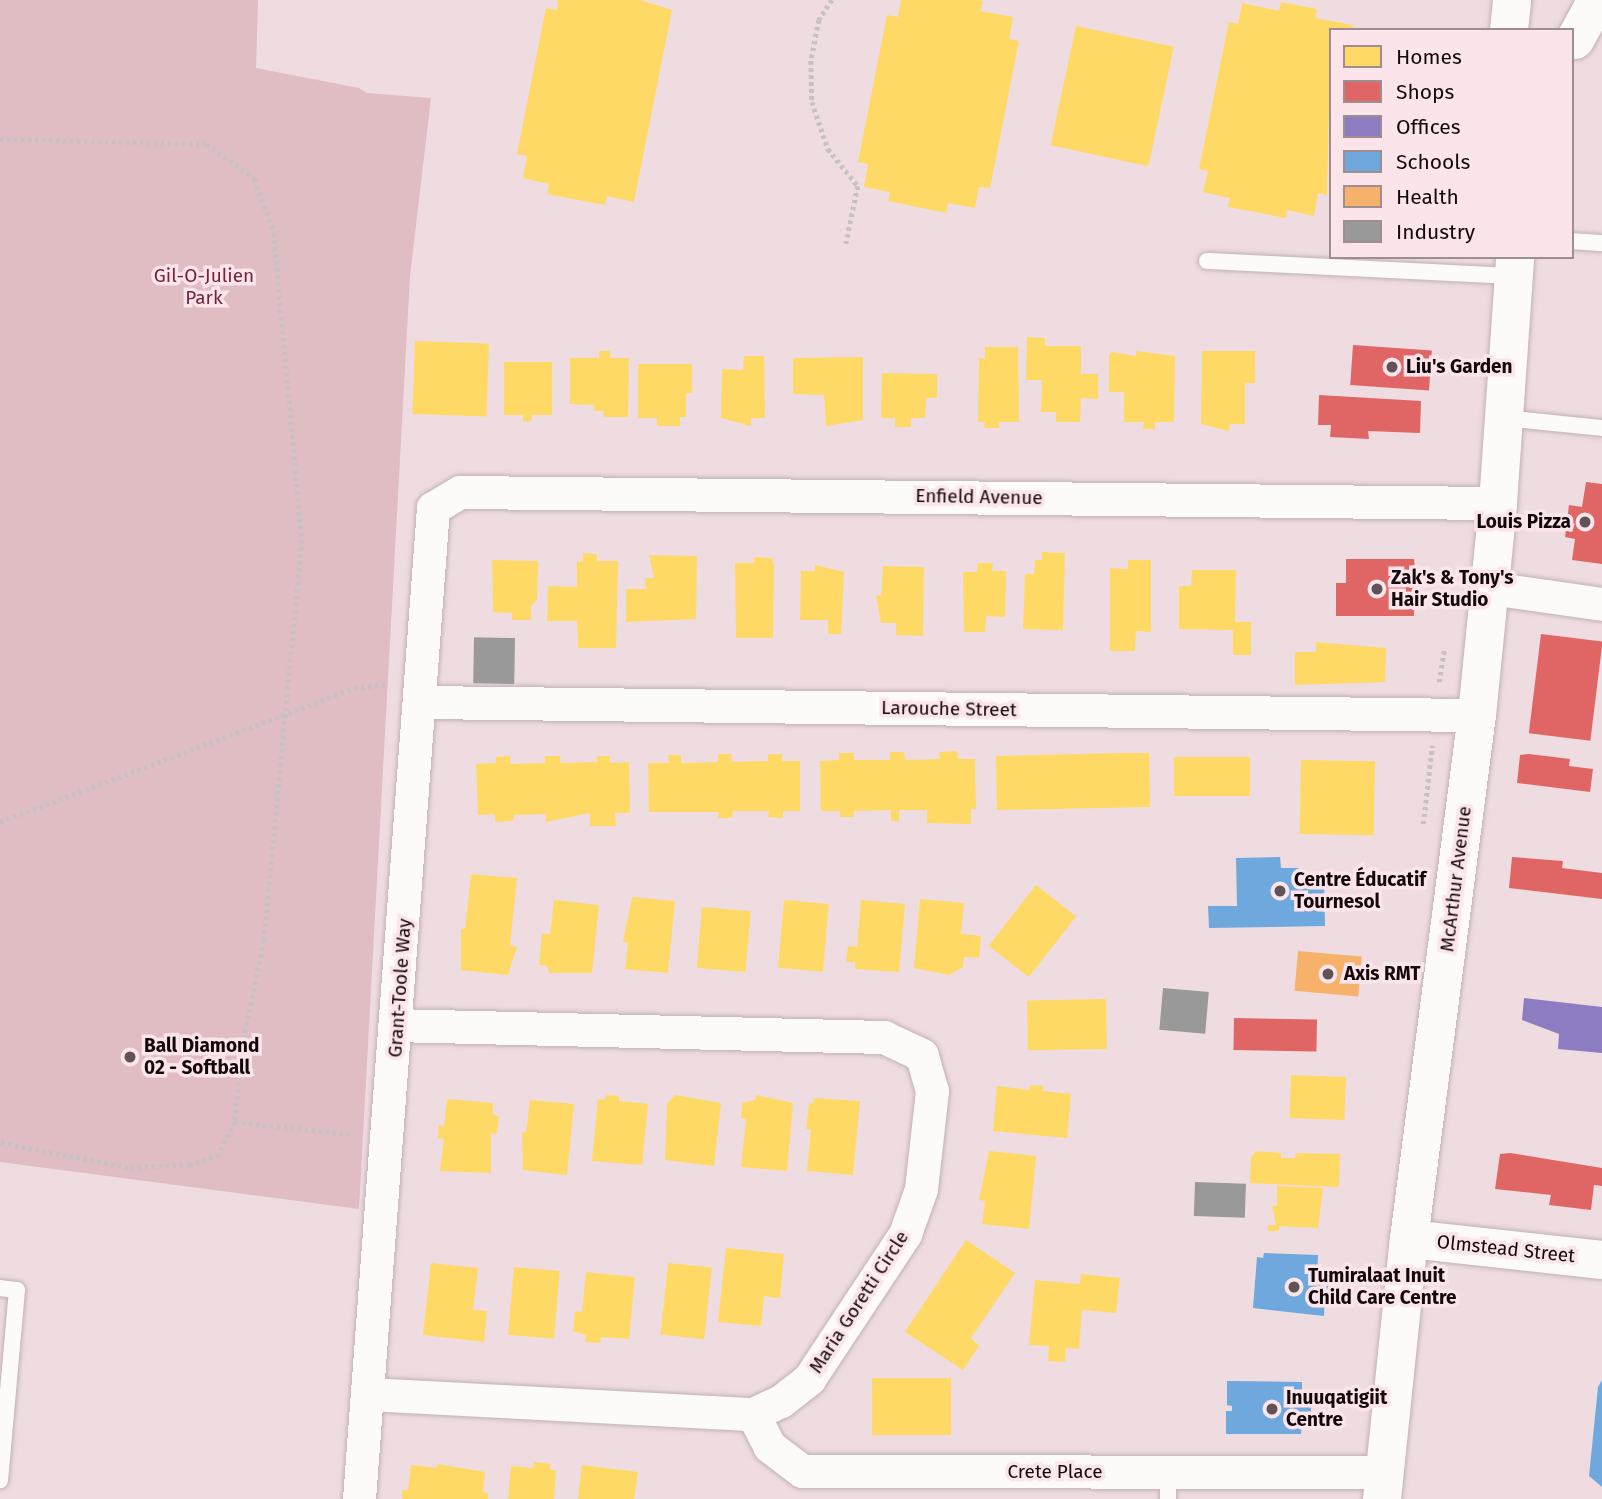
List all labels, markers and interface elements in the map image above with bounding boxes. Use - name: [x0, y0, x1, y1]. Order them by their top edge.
- legend: [1329, 28, 1574, 259]
- text: Homes: [1396, 44, 1462, 70]
- text: Shops: [1396, 79, 1454, 105]
- text: Offices: [1396, 114, 1461, 140]
- text: Schools: [1396, 149, 1470, 175]
- text: Health: [1396, 184, 1459, 210]
- text: Industry: [1396, 219, 1475, 245]
- park label: Gil-O-Julien Park: [154, 265, 254, 309]
- place label: Liu's Garden: [1406, 356, 1513, 378]
- marker: Liu's Garden: [1384, 359, 1400, 375]
- street label: Enfield Avenue: [915, 484, 1043, 510]
- place label: Louis Pizza: [1476, 511, 1571, 533]
- marker: Louis Pizza: [1577, 514, 1593, 530]
- place label: Zak's & Tony's Hair Studio: [1391, 567, 1513, 611]
- marker: Zak's & Tony's Hair Studio: [1369, 581, 1385, 597]
- street label: Larouche Street: [881, 696, 1017, 722]
- street label: McArthur Avenue: [1436, 805, 1476, 953]
- place label: Centre Éducatif Tournesol: [1294, 869, 1426, 913]
- marker: Centre Éducatif Tournesol: [1272, 883, 1288, 899]
- street label: Grant-Toole Way: [384, 918, 416, 1058]
- place label: Axis RMT: [1344, 963, 1421, 985]
- marker: Axis RMT: [1318, 964, 1338, 984]
- place label: Ball Diamond 02 - Softball: [144, 1035, 259, 1079]
- marker: Ball Diamond 02 - Softball: [122, 1049, 138, 1065]
- street label: Maria Goretti Circle: [804, 1227, 914, 1377]
- street label: Olmstead Street: [1436, 1230, 1576, 1268]
- place label: Tumiralaat Inuit Child Care Centre: [1308, 1265, 1457, 1309]
- marker: Tumiralaat Inuit Child Care Centre: [1286, 1279, 1302, 1295]
- place label: Inuuqatigiit Centre: [1286, 1387, 1387, 1431]
- marker: Inuuqatigiit Centre: [1264, 1401, 1280, 1417]
- street label: Crete Place: [1007, 1461, 1103, 1483]

